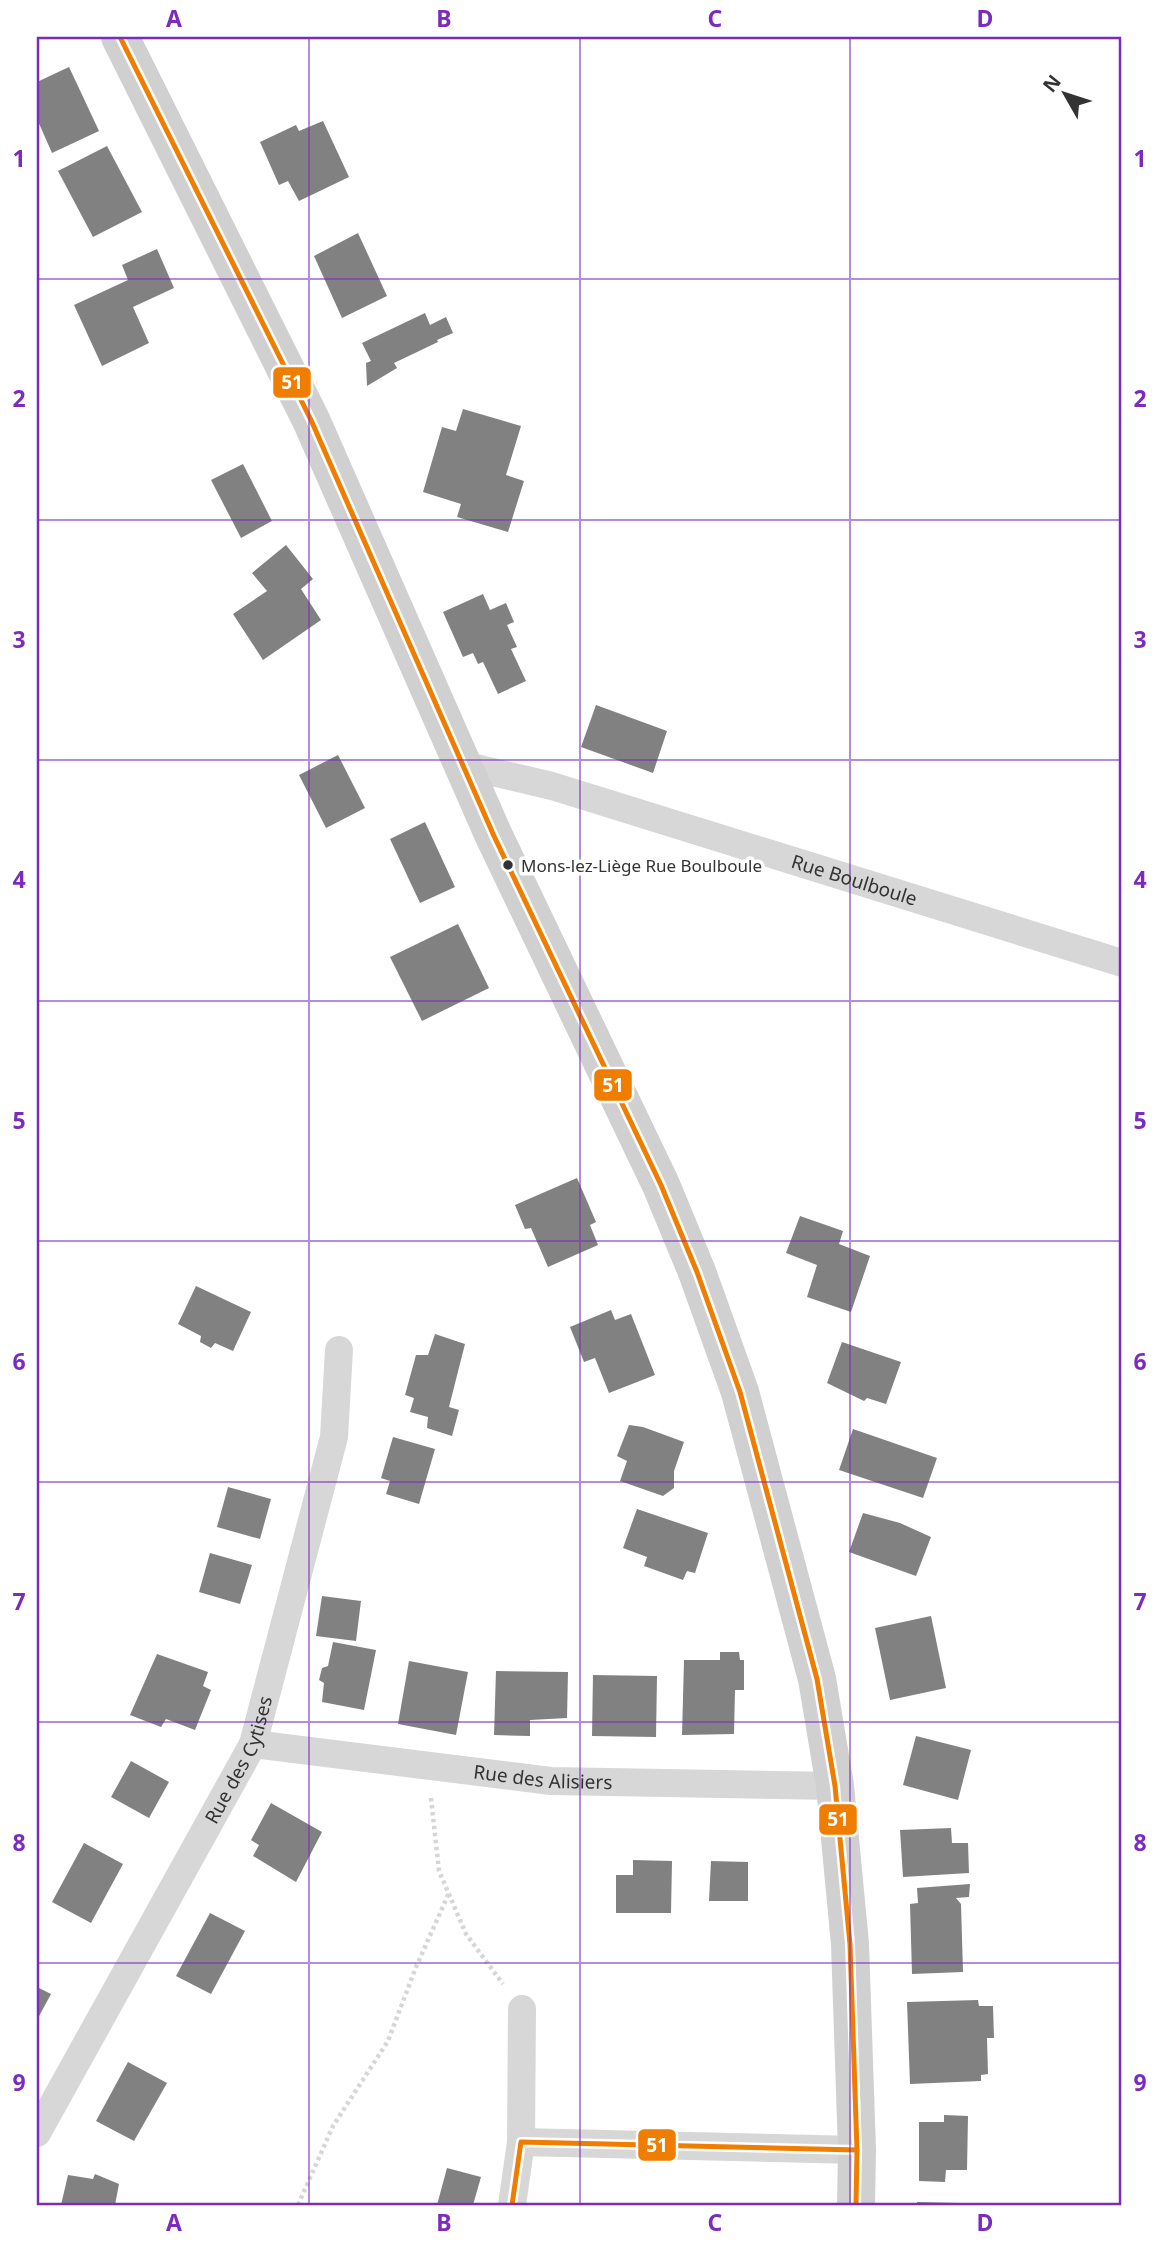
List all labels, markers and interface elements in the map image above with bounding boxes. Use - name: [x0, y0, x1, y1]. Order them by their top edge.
- text: A: [166, 2, 182, 34]
- text: B: [436, 2, 452, 34]
- text: C: [708, 2, 723, 34]
- text: D: [977, 2, 993, 34]
- north arrow: [1030, 60, 1100, 130]
- text: N: [1037, 69, 1067, 97]
- text: 1: [12, 142, 26, 174]
- text: 1: [1133, 142, 1147, 174]
- line badge: 51: [272, 366, 312, 399]
- text: 51: [281, 369, 303, 395]
- text: 2: [12, 382, 26, 414]
- text: 2: [1133, 382, 1147, 414]
- text: 3: [12, 623, 26, 655]
- text: 3: [1133, 623, 1147, 655]
- street label: Rue Boulboule: [788, 848, 920, 912]
- place label: Mons-lez-Liège Rue Boulboule: [521, 854, 762, 877]
- marker: Mons-lez-Liège Rue Boulboule: [501, 858, 515, 872]
- text: 4: [12, 863, 26, 895]
- text: 4: [1133, 863, 1147, 895]
- line badge: 51: [593, 1068, 633, 1102]
- text: 51: [602, 1072, 624, 1098]
- text: 5: [12, 1104, 26, 1136]
- text: 5: [1133, 1104, 1147, 1136]
- text: 6: [12, 1345, 26, 1377]
- text: 6: [1133, 1345, 1147, 1377]
- text: 7: [12, 1585, 26, 1617]
- text: 7: [1133, 1585, 1147, 1617]
- street label: Rue des Cytises: [198, 1693, 278, 1828]
- street label: Rue des Alisiers: [472, 1758, 613, 1795]
- line badge: 51: [818, 1803, 858, 1836]
- text: 51: [827, 1806, 849, 1832]
- text: 8: [12, 1826, 26, 1858]
- text: 8: [1133, 1826, 1147, 1858]
- text: 9: [12, 2066, 26, 2098]
- text: 9: [1133, 2066, 1147, 2098]
- line badge: 51: [637, 2128, 677, 2162]
- text: 51: [646, 2132, 668, 2158]
- text: A: [166, 2206, 182, 2238]
- text: B: [436, 2206, 452, 2238]
- text: C: [708, 2206, 723, 2238]
- text: D: [977, 2206, 993, 2238]

